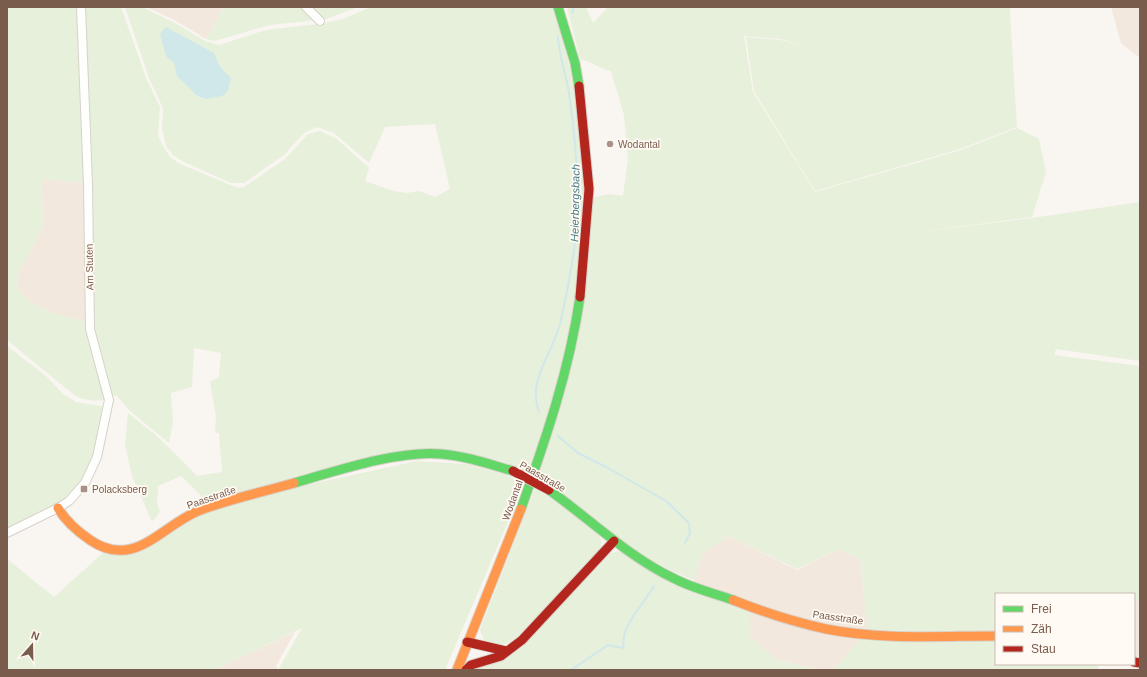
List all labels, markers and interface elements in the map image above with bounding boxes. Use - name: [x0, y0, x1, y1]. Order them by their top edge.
- marker: Wodantal: [605, 139, 615, 149]
- place label: Wodantal: [618, 139, 660, 150]
- water label: Heierbergsbach: [568, 164, 582, 242]
- street label: Am Stuten: [84, 244, 95, 290]
- street label: Paasstraße: [518, 459, 568, 494]
- street label: Wodantal: [500, 479, 525, 522]
- marker: Polacksberg: [79, 484, 89, 494]
- place label: Polacksberg: [92, 484, 147, 495]
- street label: Paasstraße: [185, 484, 238, 511]
- legend: [995, 593, 1135, 665]
- text: Frei: [1031, 602, 1052, 616]
- street label: Paasstraße: [812, 608, 864, 627]
- text: Zäh: [1031, 622, 1052, 636]
- north arrow: [12, 625, 52, 665]
- text: N: [30, 629, 41, 643]
- text: Stau: [1031, 642, 1056, 656]

